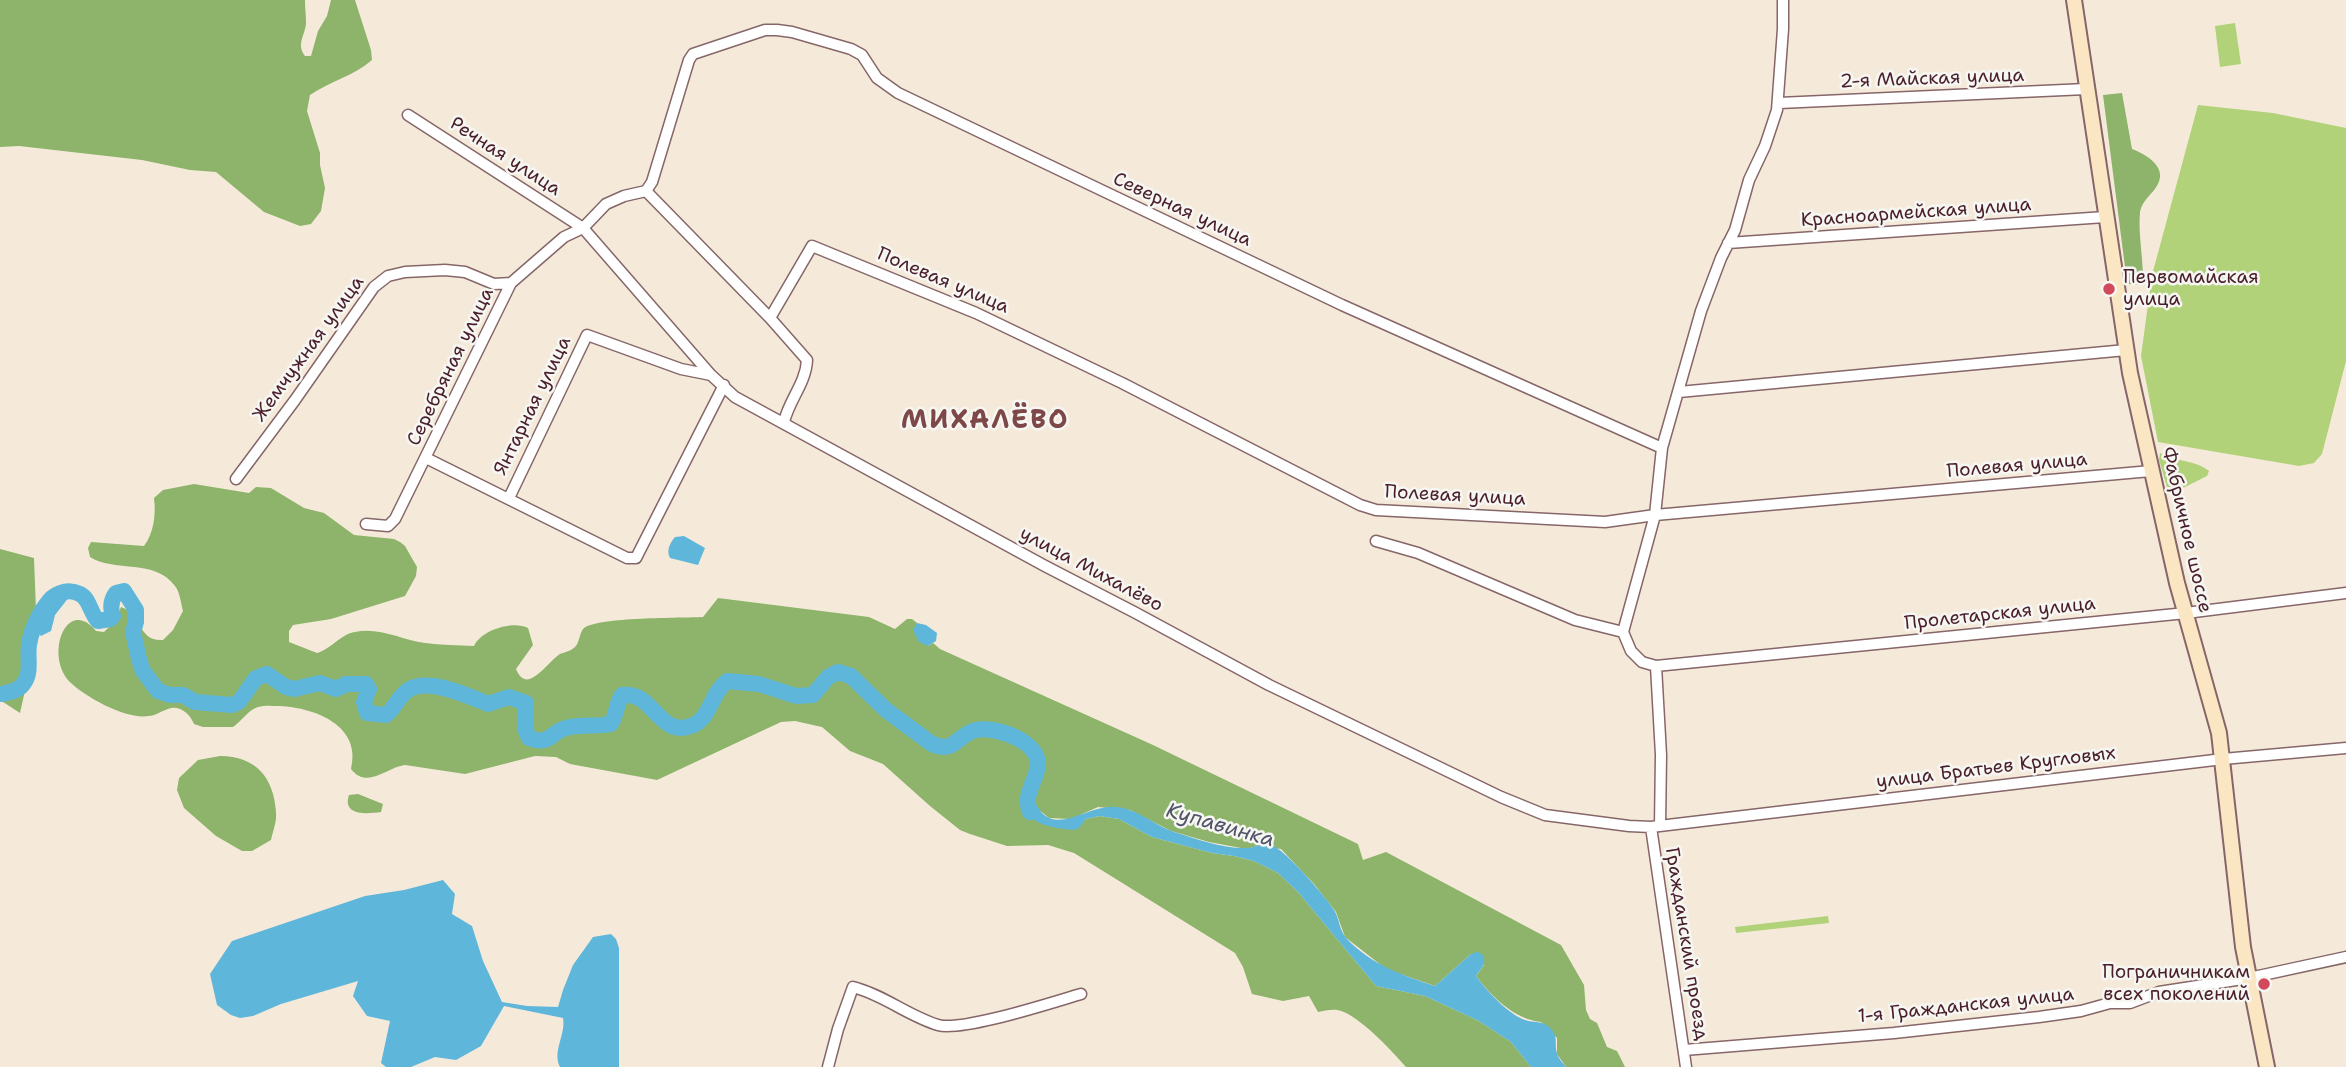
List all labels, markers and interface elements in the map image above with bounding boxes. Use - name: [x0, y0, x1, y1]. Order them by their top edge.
- street label: 2-я Майская улица: [1839, 64, 2025, 94]
- street label: Речная улица: [445, 113, 565, 201]
- street label: Северная улица: [1109, 168, 1255, 252]
- street label: Красноармейская улица: [1800, 194, 2032, 232]
- street label: Полевая улица: [874, 243, 1012, 319]
- place label: Первомайская улица: [2123, 267, 2259, 311]
- street label: Жемчужная улица: [249, 272, 369, 426]
- marker: Первомайская улица: [2101, 281, 2117, 297]
- street label: Серебряная улица: [403, 284, 499, 450]
- street label: Янтарная улица: [490, 333, 576, 479]
- district label: МИХАЛЁВО: [902, 405, 1068, 437]
- street label: Фабричное шоссе: [2156, 445, 2216, 615]
- street label: Полевая улица: [1946, 448, 2088, 484]
- street label: Полевая улица: [1384, 481, 1526, 511]
- street label: улица Михалёво: [1015, 523, 1167, 617]
- street label: Пролетарская улица: [1903, 593, 2097, 635]
- street label: улица Братьев Кругловых: [1875, 742, 2117, 794]
- water label: Купавинка: [1163, 799, 1277, 853]
- street label: Гражданский проезд: [1659, 846, 1713, 1042]
- place label: Пограничникам всех поколений: [2102, 962, 2250, 1006]
- marker: Пограничникам всех поколений: [2256, 976, 2272, 992]
- street label: 1-я Гражданская улица: [1857, 983, 2075, 1029]

